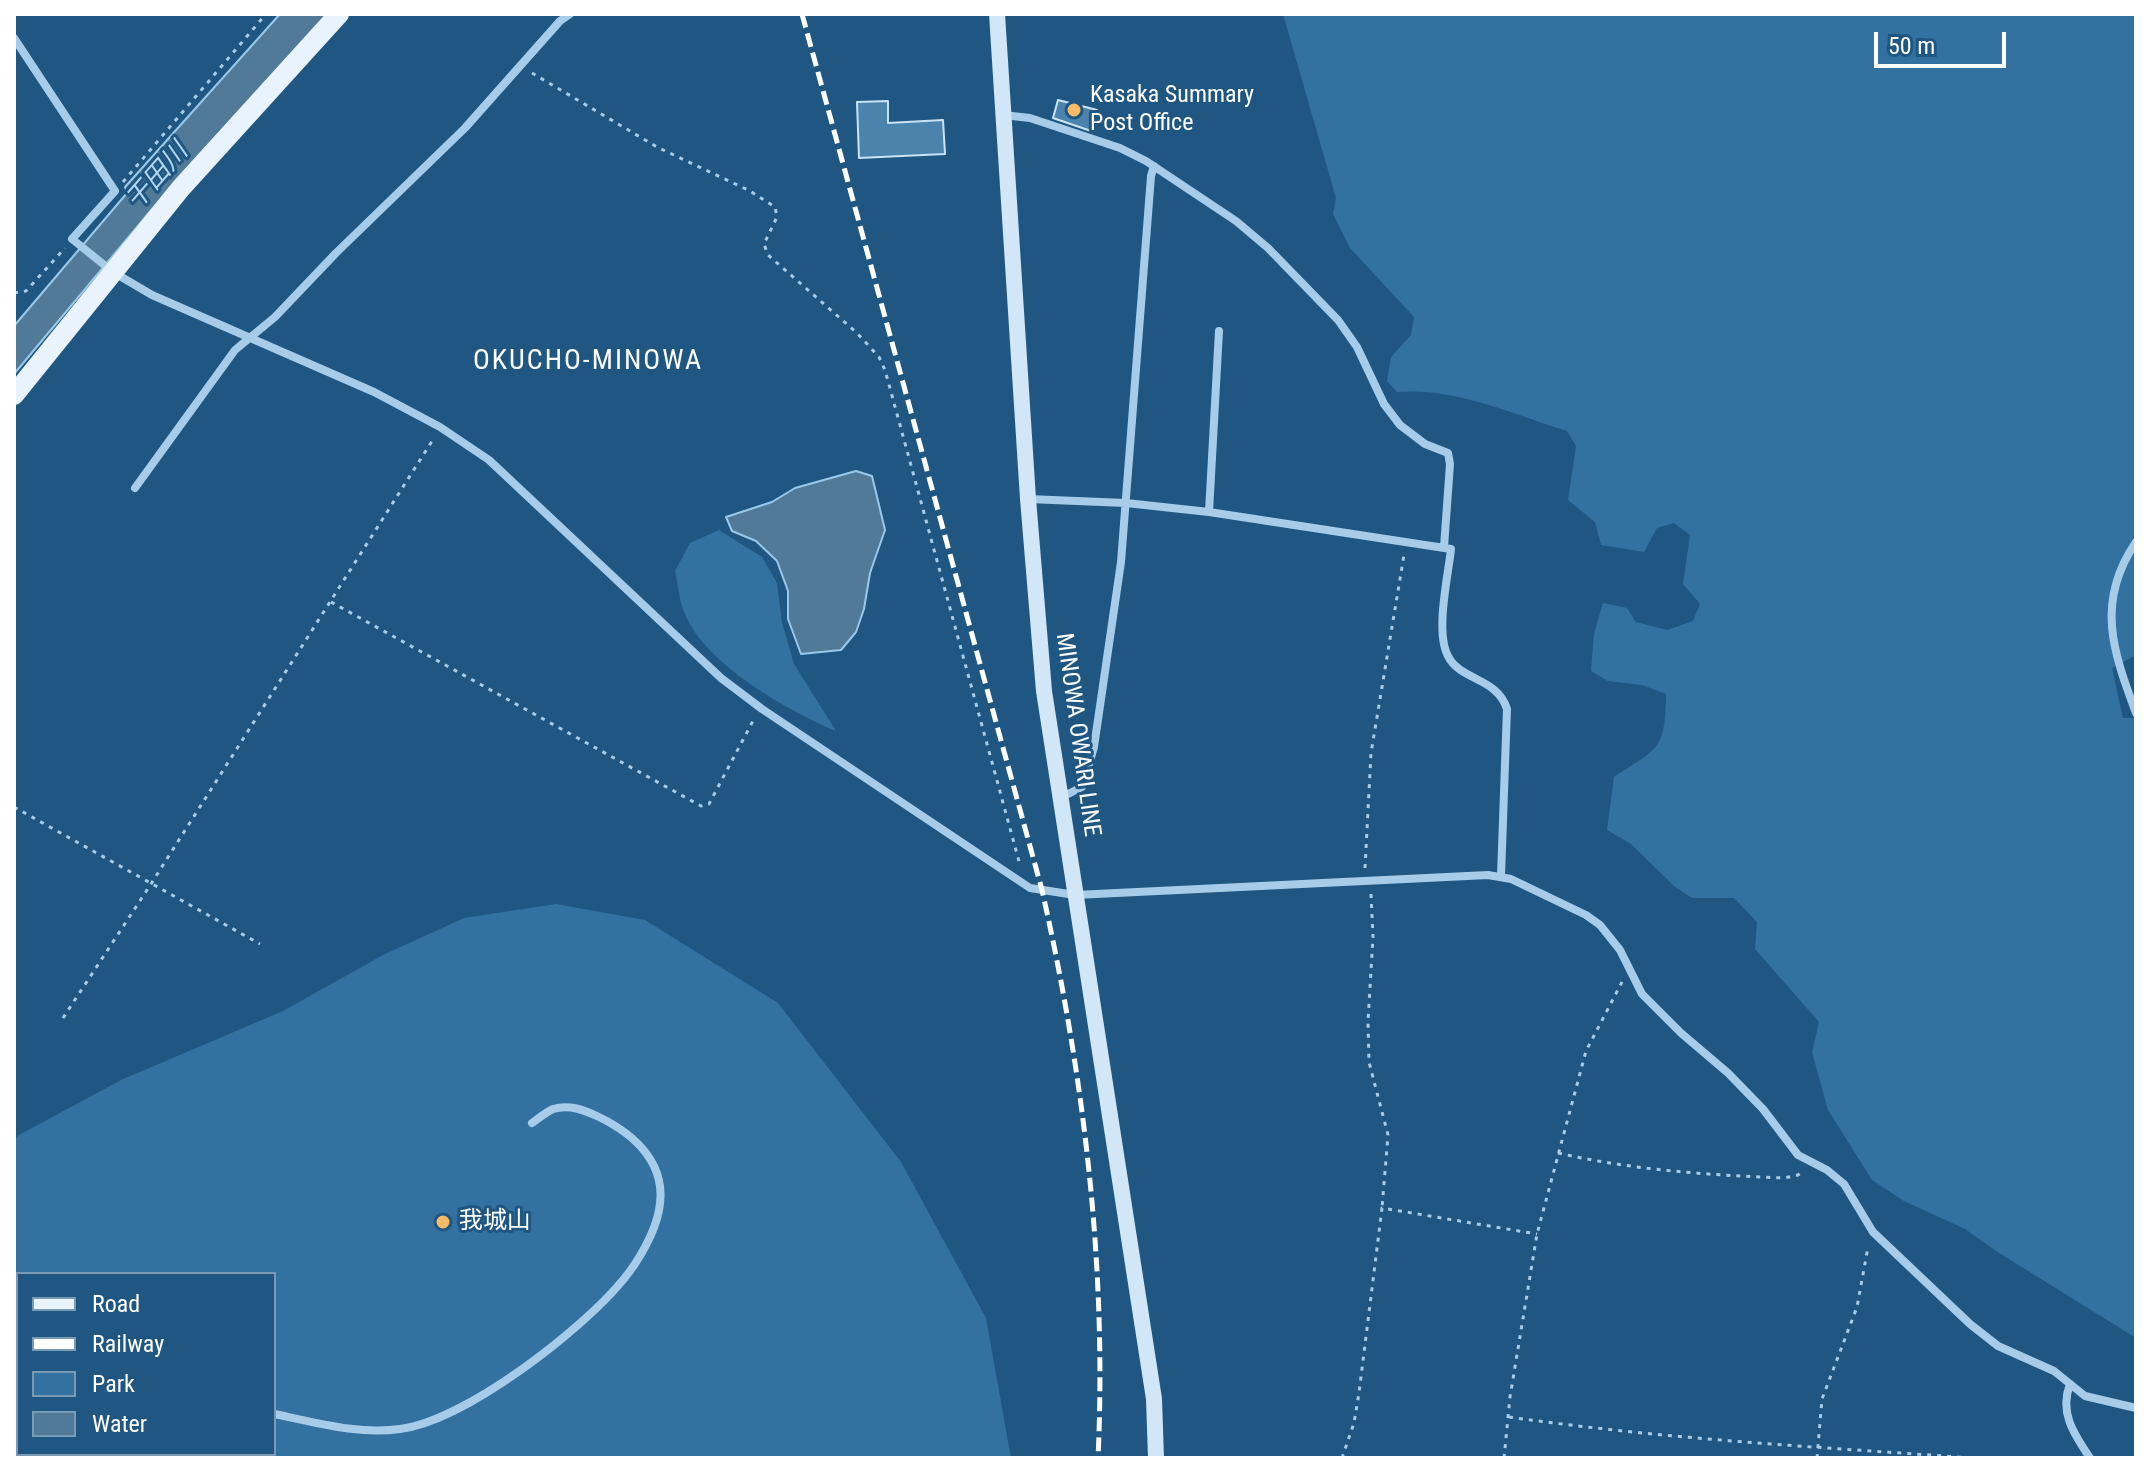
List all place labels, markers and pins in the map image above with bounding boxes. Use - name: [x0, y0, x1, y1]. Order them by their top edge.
- place label: Kasaka Summary Post Office: [1090, 82, 1254, 138]
- marker: Kasaka Summary Post Office: [1065, 101, 1083, 119]
- place label: 我城山: [459, 1208, 531, 1236]
- marker: 我城山: [434, 1213, 452, 1231]

